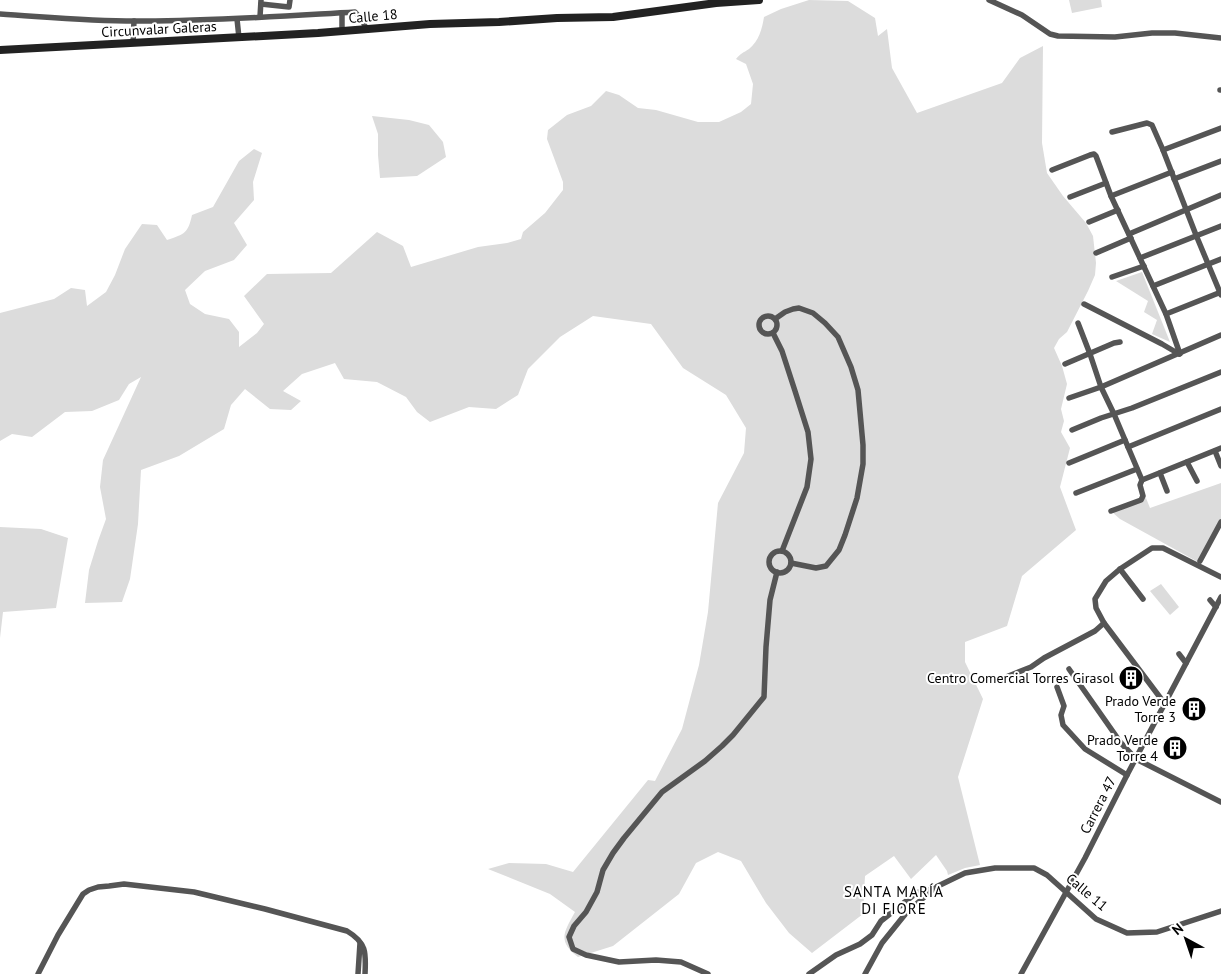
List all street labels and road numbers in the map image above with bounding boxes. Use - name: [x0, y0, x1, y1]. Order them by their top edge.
- street label: Calle 18: [348, 5, 398, 27]
- street label: Circunvalar Galeras: [101, 17, 217, 41]
- street label: Carrera 47: [1076, 773, 1120, 837]
- street label: Calle 11: [1062, 869, 1112, 915]

